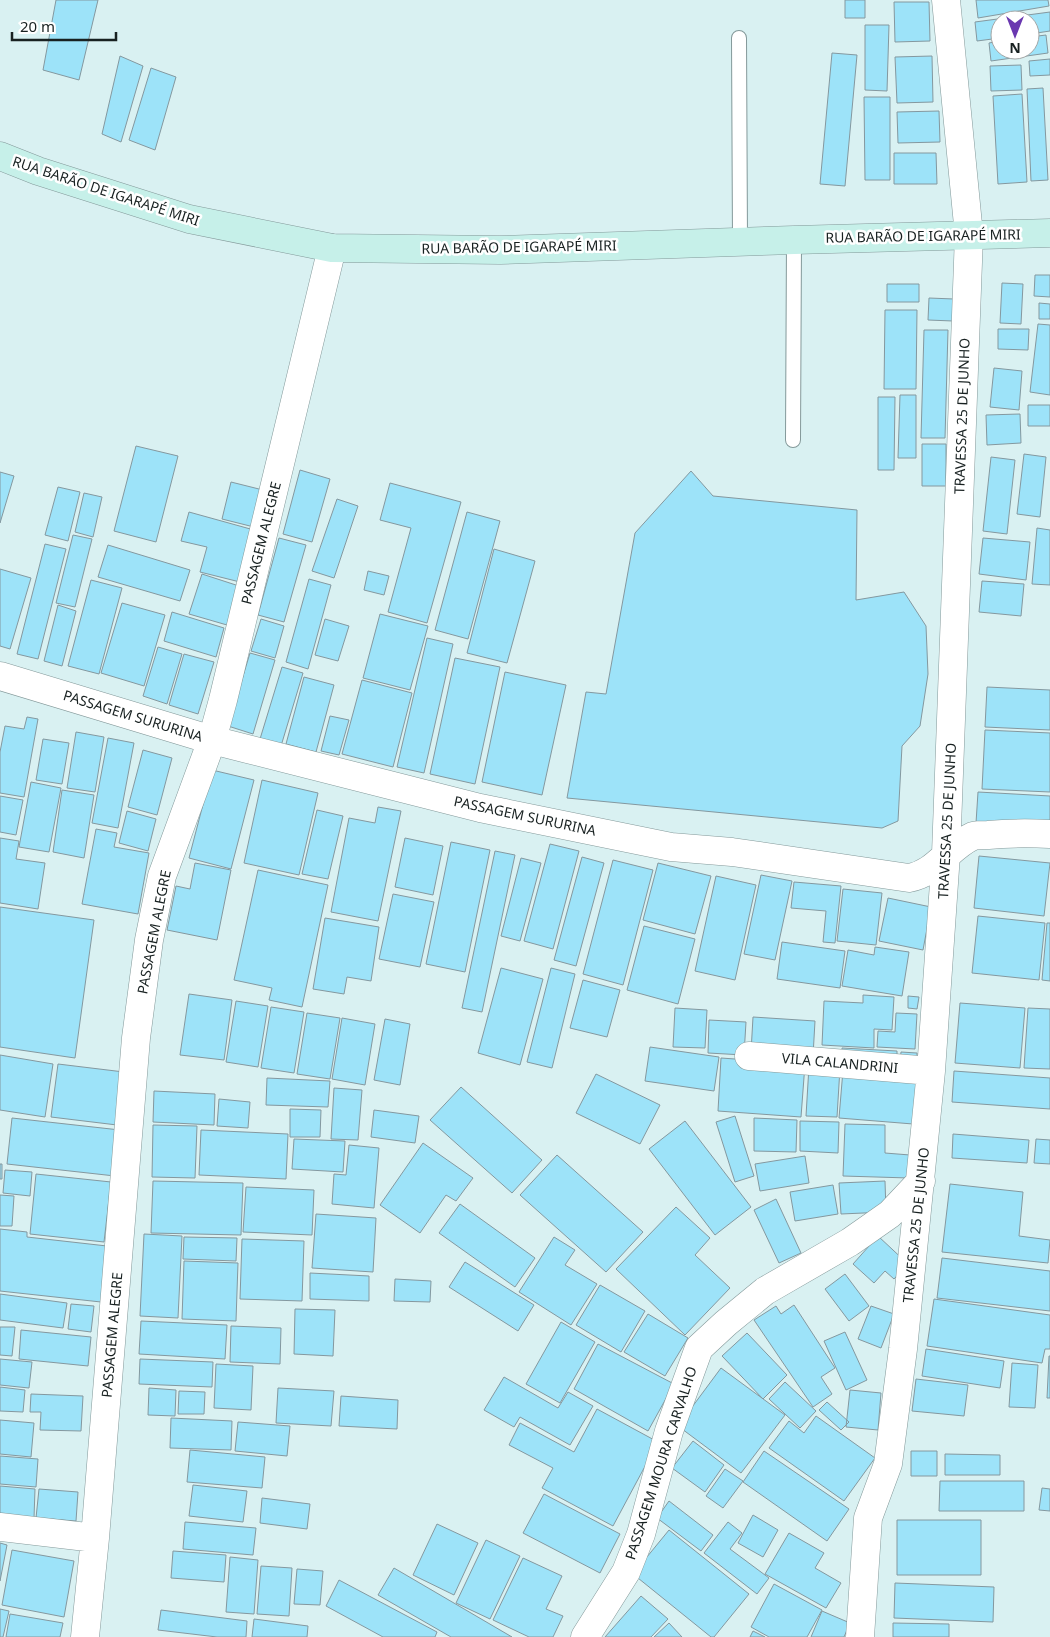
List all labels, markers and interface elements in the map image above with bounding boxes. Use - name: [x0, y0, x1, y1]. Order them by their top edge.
- scale bar: [12, 10, 116, 42]
- north arrow: [990, 10, 1040, 60]
- text: 20 m: [20, 16, 55, 36]
- text: N: [1009, 39, 1021, 58]
- street label: RUA BARÃO DE IGARAPÉ MIRI: [10, 151, 202, 230]
- street label: RUA BARÃO DE IGARAPÉ MIRI: [825, 224, 1021, 247]
- street label: RUA BARÃO DE IGARAPÉ MIRI: [421, 235, 617, 258]
- street label: TRAVESSA 25 DE JUNHO: [949, 337, 974, 494]
- street label: PASSAGEM ALEGRE: [236, 480, 285, 606]
- street label: PASSAGEM SURURINA: [61, 685, 205, 746]
- street label: TRAVESSA 25 DE JUNHO: [933, 742, 960, 900]
- street label: PASSAGEM SURURINA: [452, 791, 598, 840]
- street label: PASSAGEM ALEGRE: [132, 868, 175, 995]
- street label: VILA CALANDRINI: [781, 1048, 899, 1077]
- street label: TRAVESSA 25 DE JUNHO: [898, 1146, 933, 1304]
- street label: PASSAGEM ALEGRE: [97, 1271, 126, 1398]
- street label: PASSAGEM MOURA CARVALHO: [620, 1364, 701, 1562]

